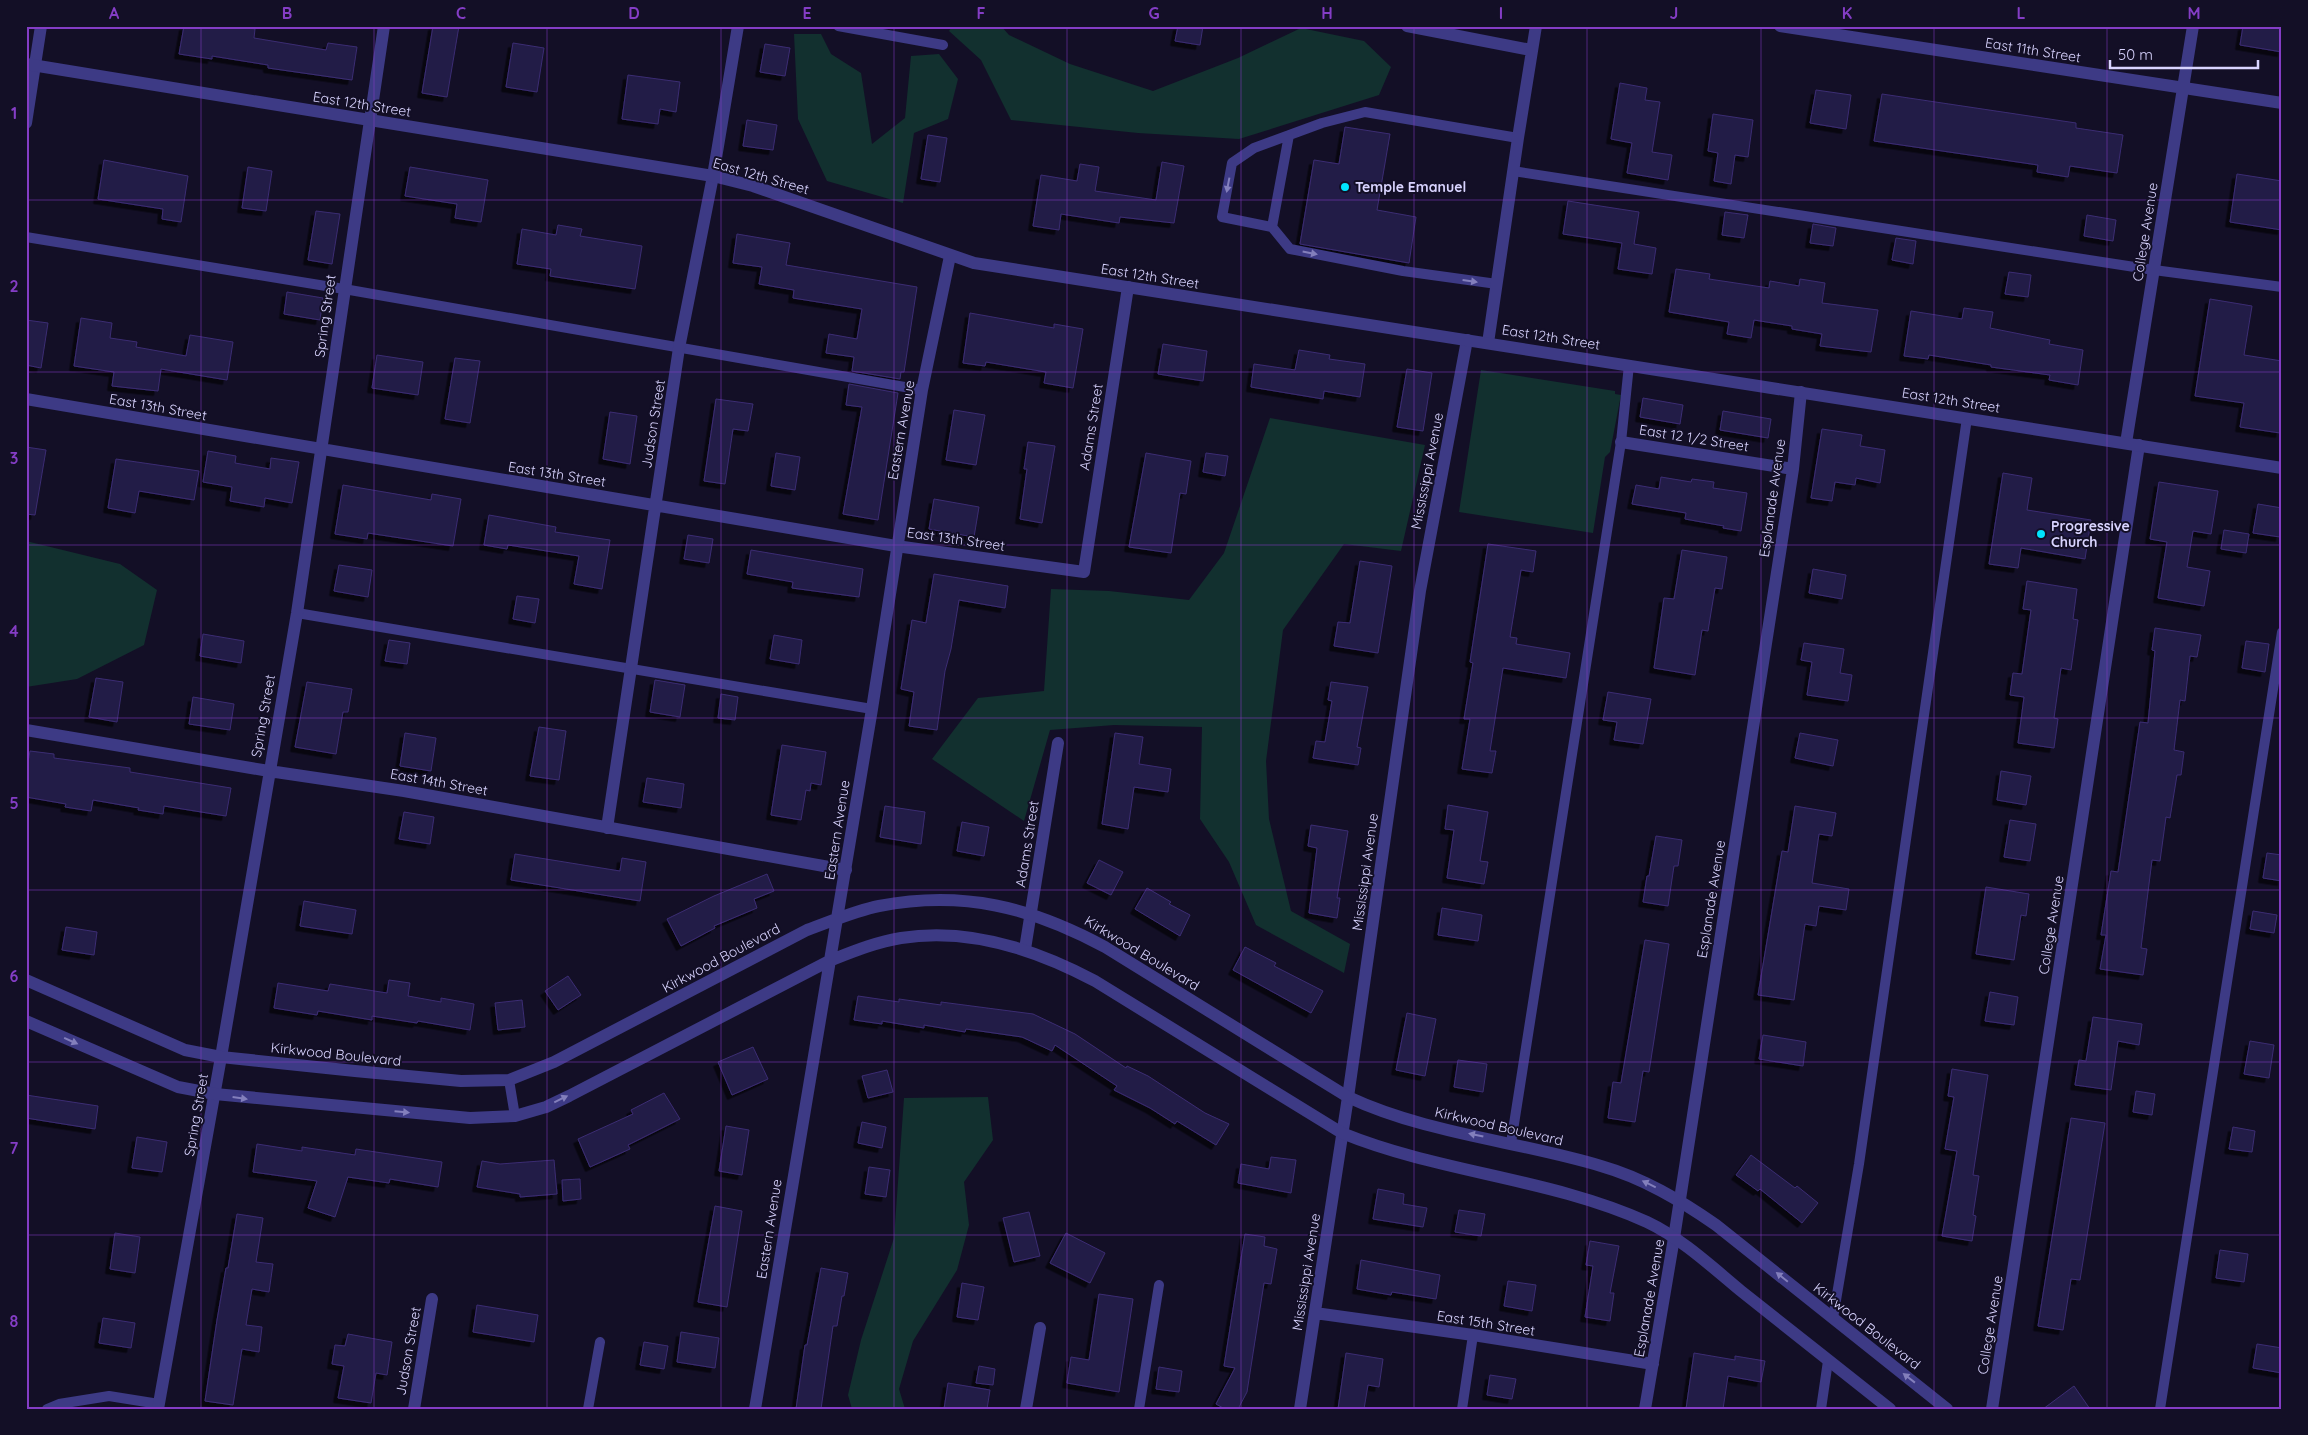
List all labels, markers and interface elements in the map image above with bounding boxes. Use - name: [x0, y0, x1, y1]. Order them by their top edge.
- text: A: [109, 3, 120, 23]
- text: B: [282, 3, 292, 23]
- text: C: [456, 3, 466, 23]
- text: D: [628, 3, 640, 23]
- text: E: [802, 3, 812, 23]
- text: F: [977, 3, 986, 23]
- text: G: [1148, 3, 1160, 23]
- text: H: [1321, 3, 1333, 23]
- text: I: [1499, 3, 1503, 23]
- text: J: [1670, 3, 1678, 23]
- text: K: [1842, 3, 1852, 23]
- text: L: [2017, 3, 2026, 23]
- text: M: [2187, 3, 2201, 23]
- street label: East 11th Street: [1984, 34, 2082, 66]
- scale bar: [2110, 38, 2258, 70]
- text: 50 m: [2118, 45, 2153, 64]
- street label: East 12th Street: [312, 87, 413, 121]
- text: 1: [11, 103, 17, 123]
- street label: East 12th Street: [711, 154, 811, 198]
- one-way arrow: [1224, 177, 1232, 193]
- place label: Temple Emanuel: [1355, 178, 1466, 196]
- marker: Temple Emanuel: [1339, 181, 1351, 193]
- street label: College Avenue: [2128, 181, 2162, 283]
- one-way arrow: [1303, 249, 1318, 257]
- street label: East 12th Street: [1100, 259, 1201, 293]
- street label: Spring Street: [310, 273, 340, 359]
- text: 2: [9, 276, 19, 296]
- one-way arrow: [1463, 277, 1479, 285]
- street label: East 12th Street: [1501, 320, 1602, 354]
- street label: Judson Street: [637, 378, 669, 470]
- street label: Eastern Avenue: [883, 379, 919, 481]
- street label: Adams Street: [1075, 382, 1107, 472]
- street label: East 12th Street: [1901, 383, 2002, 417]
- street label: East 13th Street: [108, 390, 208, 424]
- street label: Mississippi Avenue: [1407, 411, 1447, 531]
- street label: East 12 1/2 Street: [1638, 420, 1750, 456]
- street label: Esplanade Avenue: [1755, 438, 1789, 558]
- text: 3: [10, 448, 18, 468]
- street label: East 13th Street: [507, 457, 607, 491]
- place label: Progressive Church: [2051, 517, 2130, 551]
- street label: East 13th Street: [906, 523, 1006, 555]
- marker: Progressive Church: [2035, 528, 2047, 540]
- text: 4: [9, 621, 19, 641]
- street label: Spring Street: [247, 673, 279, 759]
- street label: East 14th Street: [389, 765, 489, 799]
- street label: Eastern Avenue: [820, 779, 854, 881]
- text: 5: [9, 793, 19, 813]
- street label: Adams Street: [1011, 799, 1043, 889]
- street label: Mississippi Avenue: [1348, 812, 1382, 932]
- street label: Esplanade Avenue: [1693, 839, 1729, 959]
- street label: College Avenue: [2034, 874, 2068, 976]
- street label: Kirkwood Boulevard: [1081, 912, 1203, 994]
- street label: Kirkwood Boulevard: [659, 919, 783, 997]
- text: 6: [10, 966, 19, 986]
- one-way arrow: [64, 1037, 78, 1045]
- street label: Kirkwood Boulevard: [270, 1038, 402, 1070]
- street label: Spring Street: [180, 1072, 212, 1158]
- one-way arrow: [233, 1094, 249, 1102]
- one-way arrow: [554, 1095, 568, 1103]
- street label: Kirkwood Boulevard: [1433, 1103, 1565, 1149]
- one-way arrow: [394, 1109, 410, 1117]
- one-way arrow: [1469, 1131, 1484, 1139]
- text: 7: [10, 1138, 19, 1158]
- street label: Eastern Avenue: [752, 1178, 786, 1280]
- one-way arrow: [1642, 1180, 1656, 1188]
- street label: Mississippi Avenue: [1288, 1212, 1324, 1332]
- street label: Esplanade Avenue: [1630, 1238, 1668, 1358]
- one-way arrow: [1776, 1272, 1789, 1283]
- street label: College Avenue: [1973, 1274, 2007, 1376]
- street label: Kirkwood Boulevard: [1810, 1279, 1924, 1373]
- street label: Judson Street: [391, 1305, 425, 1397]
- street label: East 15th Street: [1436, 1306, 1537, 1340]
- text: 8: [10, 1311, 19, 1331]
- one-way arrow: [1903, 1373, 1916, 1384]

